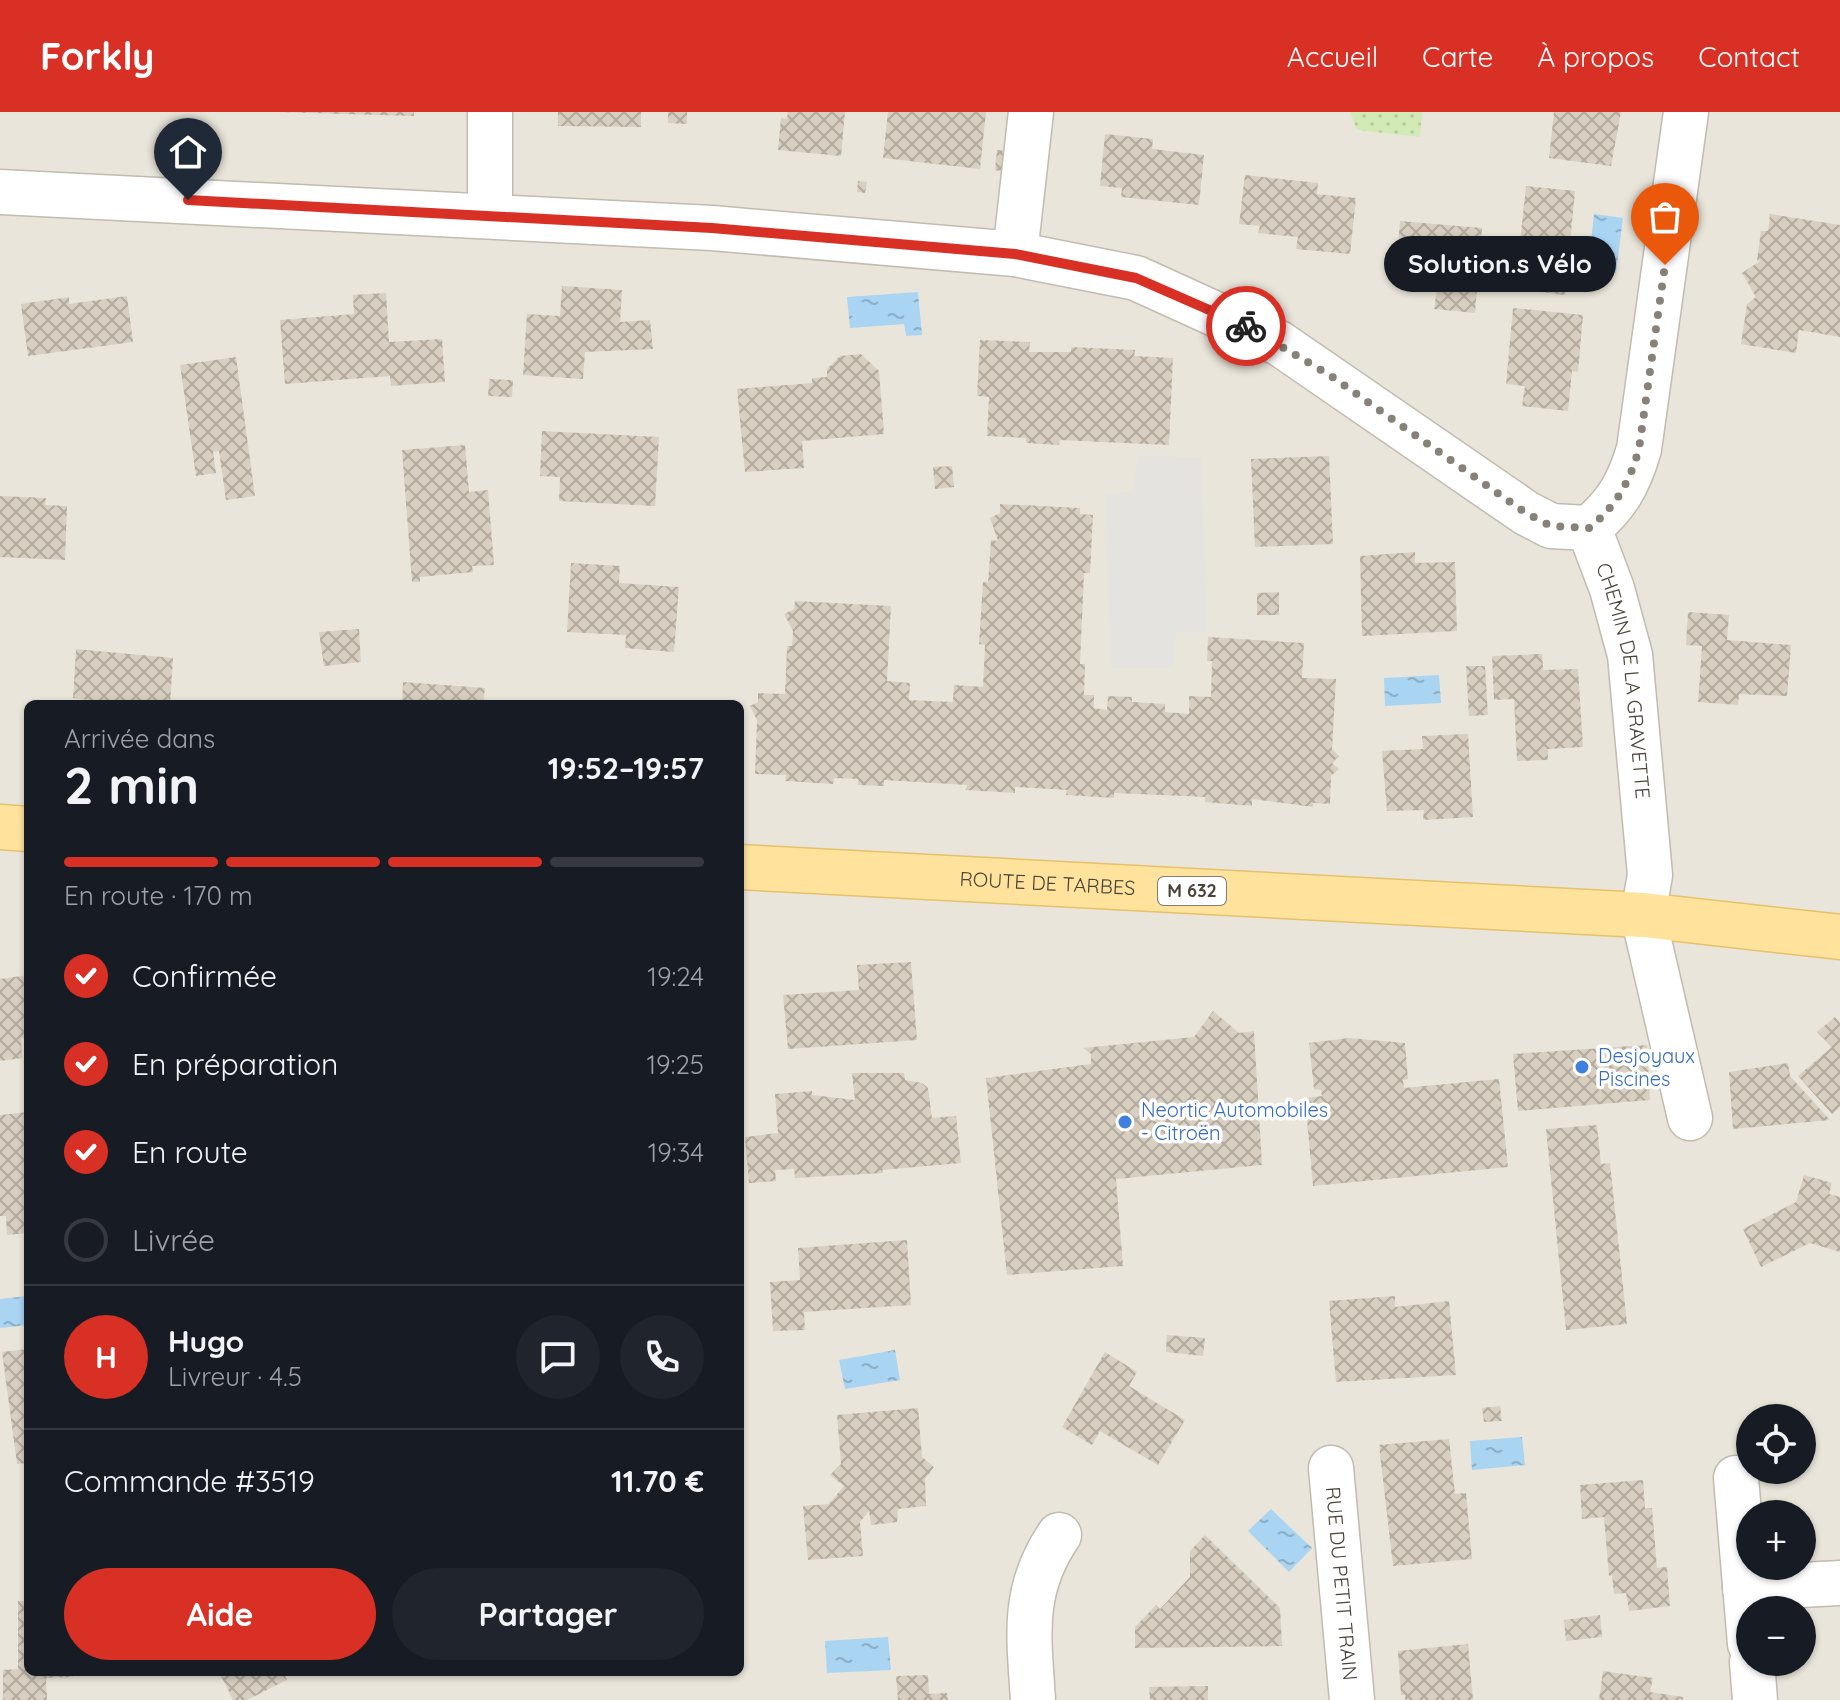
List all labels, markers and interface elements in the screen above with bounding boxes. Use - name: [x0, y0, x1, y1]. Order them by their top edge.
- text: Forkly: [40, 32, 154, 80]
- text: Accueil: [1287, 39, 1378, 74]
- text: Carte: [1422, 39, 1493, 74]
- text: À propos: [1537, 39, 1654, 74]
- text: Contact: [1698, 39, 1800, 74]
- pin: [154, 118, 222, 200]
- icon: home: [166, 130, 210, 174]
- pin: [1631, 183, 1699, 265]
- icon: bag: [1643, 195, 1687, 239]
- callout: Solution.s Vélo: [1385, 237, 1617, 293]
- text: Solution.s Vélo: [1408, 247, 1592, 280]
- courier: [1206, 286, 1286, 366]
- icon: bike: [1224, 304, 1268, 348]
- street label: CHEMIN DE LA GRAVETTE: [1591, 559, 1656, 800]
- text: Arrivée dans: [64, 722, 215, 755]
- text: 19:52–19:57: [548, 749, 704, 787]
- text: 2 min: [64, 752, 199, 817]
- street label: ROUTE DE TARBES: [959, 866, 1136, 900]
- road number: M 632: [1158, 877, 1226, 905]
- text: En route · 170 m: [64, 879, 253, 912]
- icon: check: [64, 954, 108, 998]
- text: Confirmée: [132, 957, 277, 995]
- text: 19:24: [647, 960, 704, 993]
- icon: check: [64, 1042, 108, 1086]
- place label: Desjoyaux Piscines: [1598, 1043, 1695, 1091]
- text: En préparation: [132, 1045, 338, 1083]
- text: 19:25: [646, 1048, 704, 1081]
- marker: Desjoyaux Piscines: [1573, 1058, 1591, 1076]
- place label: Neortic Automobiles - Citroën: [1141, 1097, 1328, 1145]
- marker: Neortic Automobiles - Citroën: [1116, 1113, 1134, 1131]
- icon: check: [64, 1130, 108, 1174]
- text: En route: [132, 1133, 248, 1171]
- text: 19:34: [648, 1136, 704, 1169]
- text: Livrée: [132, 1221, 215, 1259]
- button: chat: [516, 1315, 600, 1399]
- button: phone: [620, 1315, 704, 1399]
- text: Hugo: [168, 1322, 244, 1360]
- text: H: [95, 1338, 117, 1376]
- text: Livreur · 4.5: [168, 1360, 302, 1393]
- map controls: [1736, 1404, 1816, 1676]
- button: locate: [1736, 1404, 1816, 1484]
- text: Commande #3519: [64, 1462, 315, 1500]
- text: 11.70 €: [611, 1462, 704, 1500]
- street label: RUE DU PETIT TRAIN: [1321, 1485, 1363, 1681]
- button: +: [1736, 1500, 1816, 1580]
- button: Aide: [64, 1568, 376, 1660]
- button: Partager: [392, 1568, 704, 1660]
- button: −: [1736, 1596, 1816, 1676]

